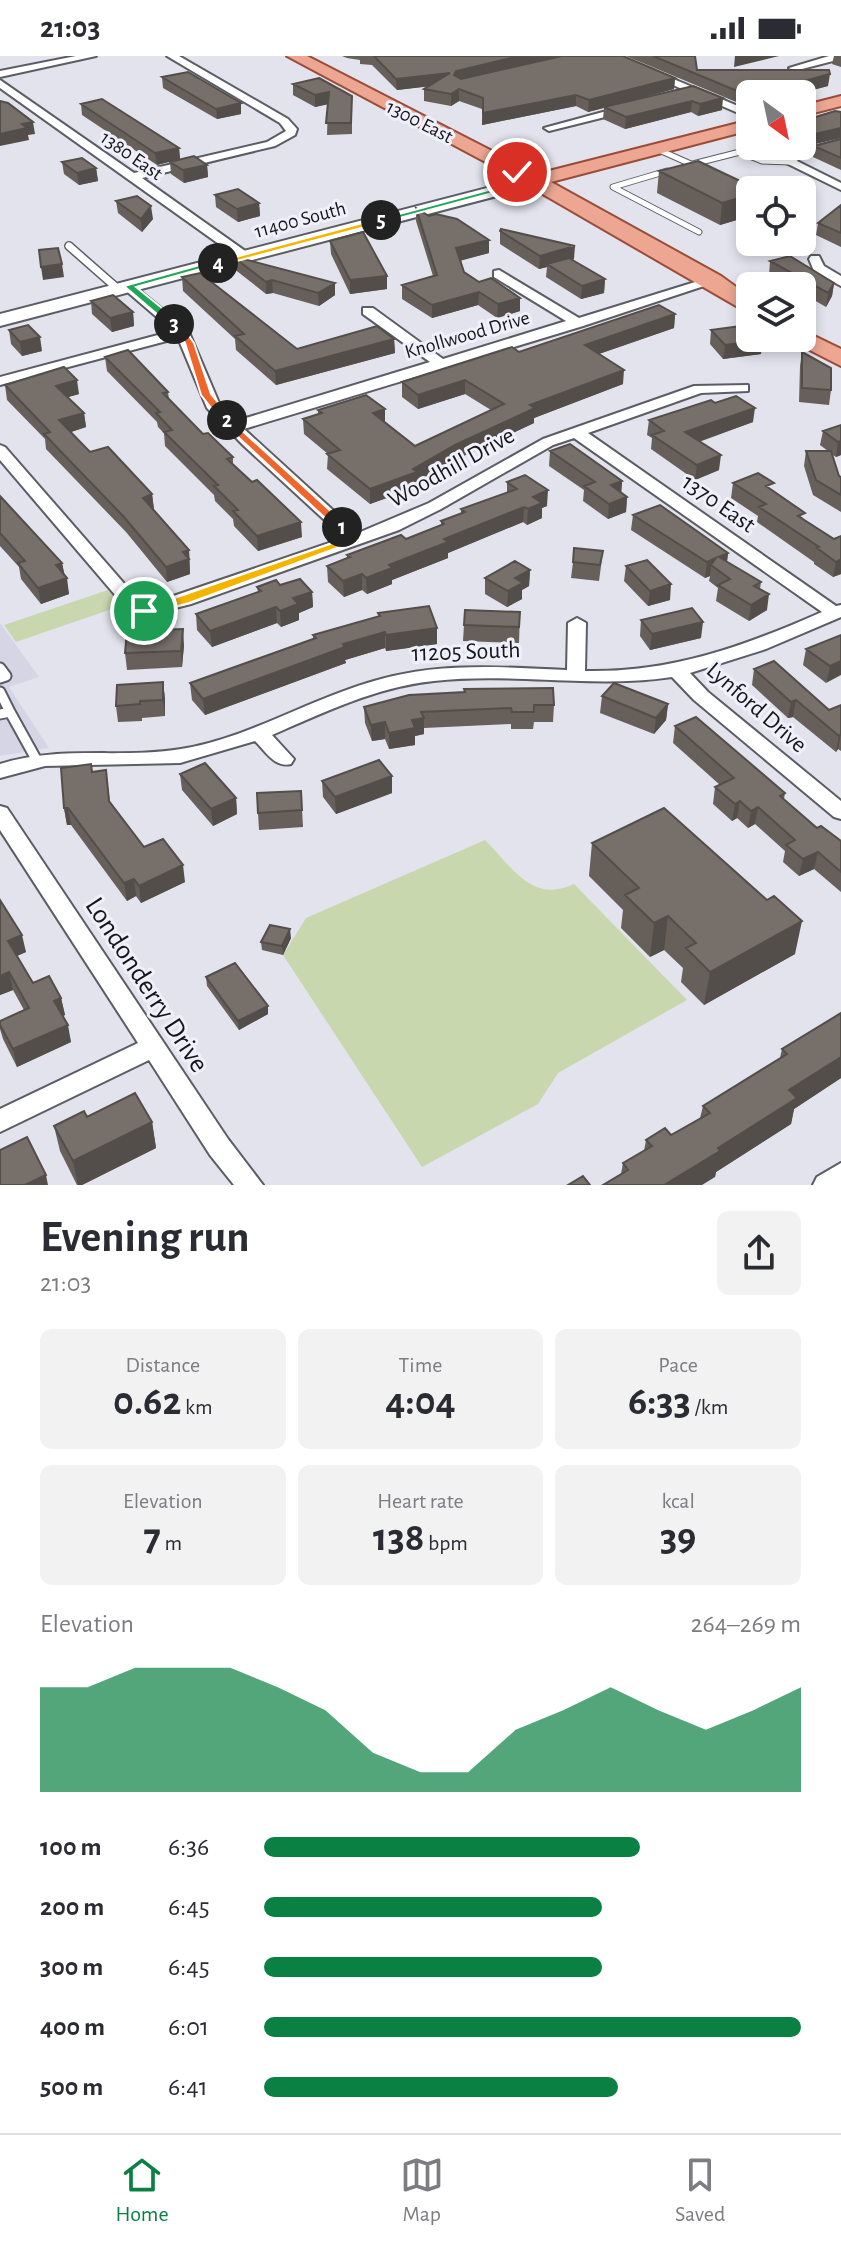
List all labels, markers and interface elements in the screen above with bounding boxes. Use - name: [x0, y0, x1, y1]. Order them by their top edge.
- text: 21:03: [40, 13, 100, 43]
- north arrow: [736, 80, 816, 160]
- map controls: [736, 80, 816, 352]
- street label: 1300 East: [383, 97, 457, 147]
- street label: 1380 East: [97, 127, 167, 185]
- pin: [483, 138, 551, 206]
- icon: check: [495, 150, 539, 194]
- button: locate: [736, 176, 816, 256]
- street label: 11400 South: [252, 198, 348, 242]
- pin: 5: [361, 200, 401, 240]
- text: 5: [376, 209, 386, 231]
- pin: 4: [198, 243, 238, 283]
- text: 4: [212, 252, 224, 274]
- button: layers: [736, 272, 816, 352]
- pin: 3: [154, 304, 194, 344]
- street label: Knollwood Drive: [403, 308, 532, 362]
- text: 3: [169, 313, 179, 335]
- pin: 2: [207, 400, 247, 440]
- text: 2: [222, 409, 232, 431]
- street label: Woodhill Drive: [384, 423, 519, 512]
- street label: 1370 East: [677, 470, 760, 538]
- pin: 1: [322, 507, 362, 547]
- text: 1: [338, 516, 346, 538]
- pin: [110, 577, 178, 645]
- icon: arrive: [122, 589, 166, 633]
- street label: 11205 South: [411, 638, 521, 666]
- street label: Lynford Drive: [702, 658, 811, 758]
- street label: Londonderry Drive: [80, 893, 213, 1078]
- button: share: [717, 1211, 801, 1295]
- text: Evening run: [40, 1216, 249, 1260]
- text: 21:03: [40, 1270, 91, 1296]
- text: Distance: [126, 1354, 200, 1376]
- text: Time: [399, 1354, 442, 1376]
- text: Pace: [658, 1354, 698, 1376]
- text: 0.62: [113, 1382, 181, 1422]
- text: 4:04: [385, 1382, 456, 1422]
- text: 6:33: [628, 1382, 691, 1422]
- text: km: [181, 1396, 213, 1418]
- text: /km: [691, 1396, 728, 1418]
- text: Elevation: [123, 1490, 203, 1512]
- text: Heart rate: [377, 1490, 464, 1512]
- text: kcal: [661, 1490, 695, 1512]
- text: 7: [144, 1518, 161, 1558]
- text: 138: [373, 1518, 424, 1558]
- text: 39: [660, 1518, 696, 1558]
- text: m: [161, 1532, 182, 1554]
- text: bpm: [424, 1532, 468, 1554]
- text: Elevation: [40, 1611, 134, 1637]
- text: 264–269 m: [691, 1611, 801, 1637]
- text: 100 m: [40, 1834, 101, 1860]
- text: 6:36: [168, 1834, 209, 1860]
- text: 200 m: [40, 1894, 104, 1920]
- text: 6:45: [168, 1894, 210, 1920]
- text: 300 m: [40, 1954, 103, 1980]
- text: 6:45: [168, 1954, 210, 1980]
- text: 400 m: [40, 2014, 105, 2040]
- text: 6:01: [168, 2014, 209, 2040]
- text: 500 m: [40, 2074, 103, 2100]
- text: 6:41: [168, 2074, 208, 2100]
- tab: Home: [116, 2153, 169, 2227]
- tab: Map: [400, 2153, 444, 2227]
- tab: Saved: [675, 2153, 725, 2227]

